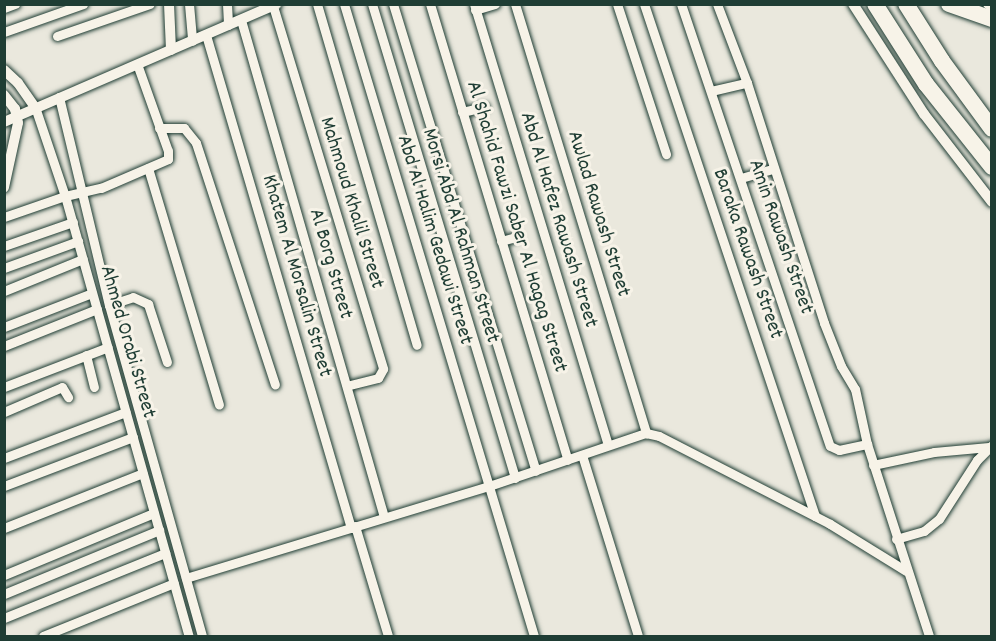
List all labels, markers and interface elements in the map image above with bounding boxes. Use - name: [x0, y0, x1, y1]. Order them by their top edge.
- street label: Al Shahid Fawzi Saber Al Hagag Street: [460, 78, 572, 376]
- street label: Abd Al Hafez Rawash Street: [513, 109, 603, 331]
- street label: Mahmoud Khalil Street: [313, 114, 389, 292]
- street label: Morsi Abd Al Rahman Street: [415, 126, 505, 346]
- street label: Awlad Rawash Street: [561, 128, 635, 300]
- street label: Abd Al Halim Gedawi Street: [390, 132, 478, 348]
- street label: Amin Rawash Street: [742, 156, 818, 318]
- street label: Baraka Rawash Street: [706, 166, 788, 342]
- street label: Khatem Al Morsalin Street: [255, 172, 337, 380]
- street label: Al Borg Street: [302, 206, 358, 322]
- street label: Ahmed Orabi Street: [93, 263, 161, 421]

